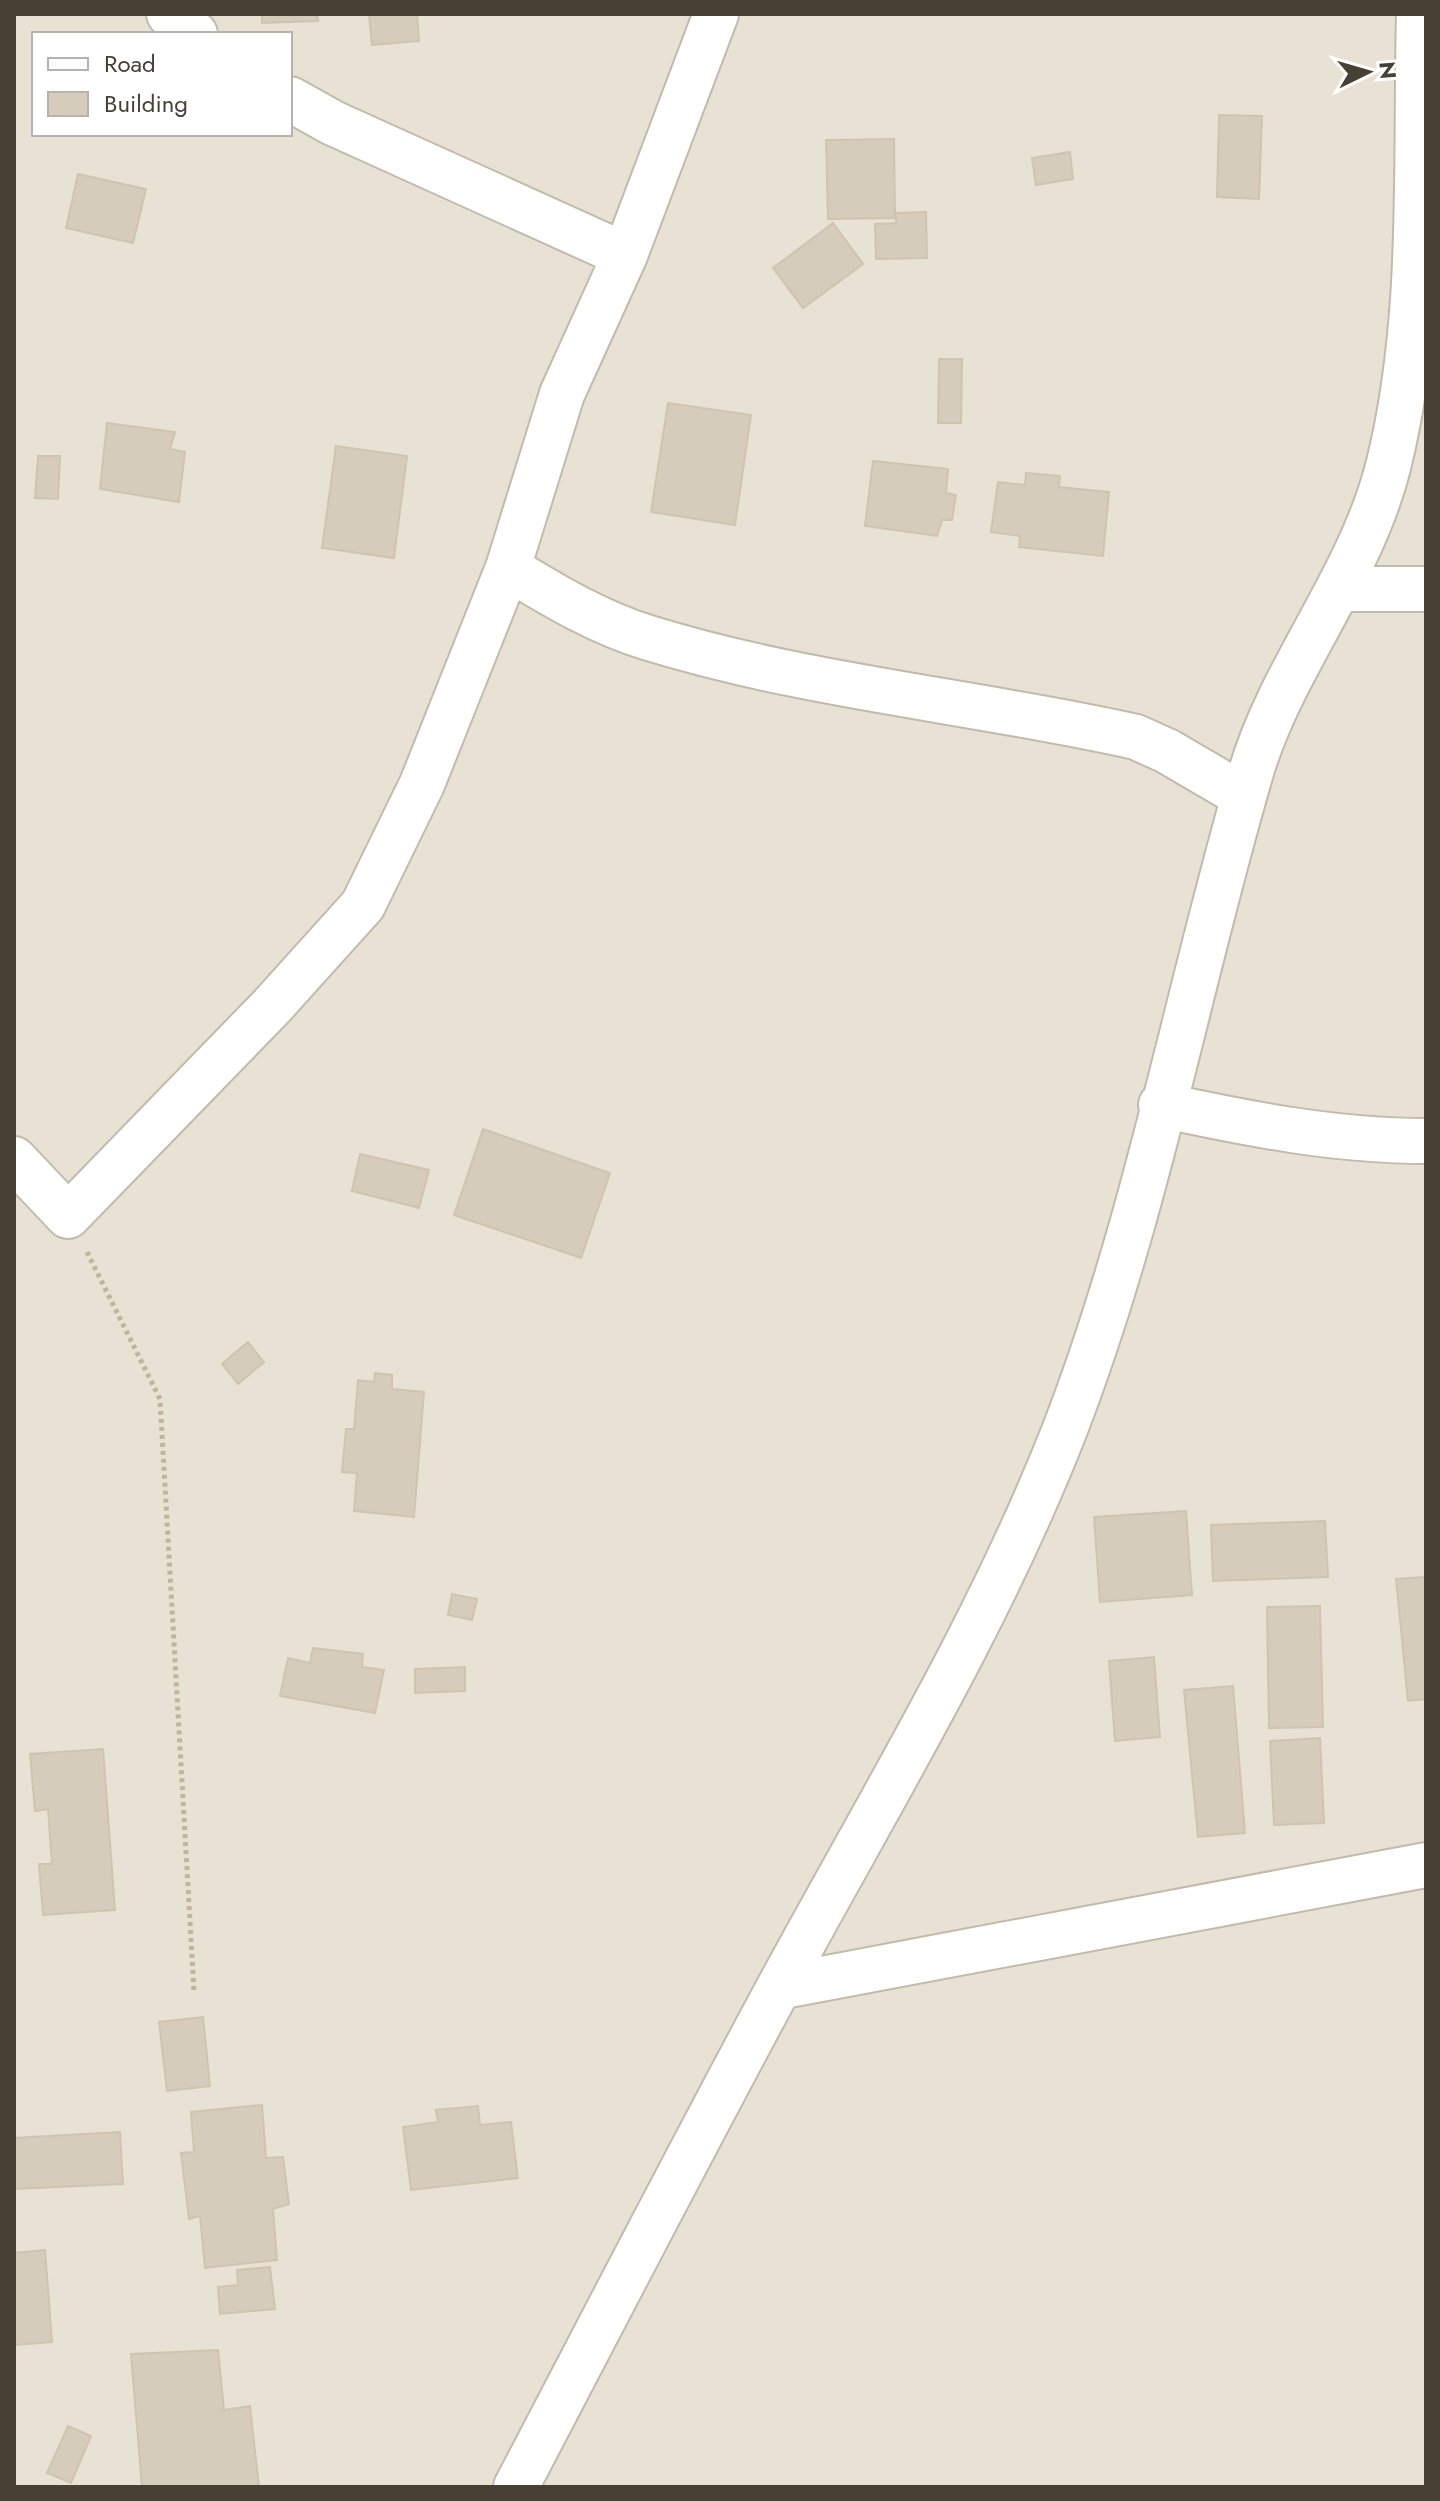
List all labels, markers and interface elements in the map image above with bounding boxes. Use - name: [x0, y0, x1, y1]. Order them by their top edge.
- legend: [32, 32, 292, 136]
- north arrow: [1328, 32, 1408, 112]
- text: Road: [104, 46, 156, 81]
- text: N: [1371, 60, 1405, 80]
- text: Building: [104, 86, 188, 121]

